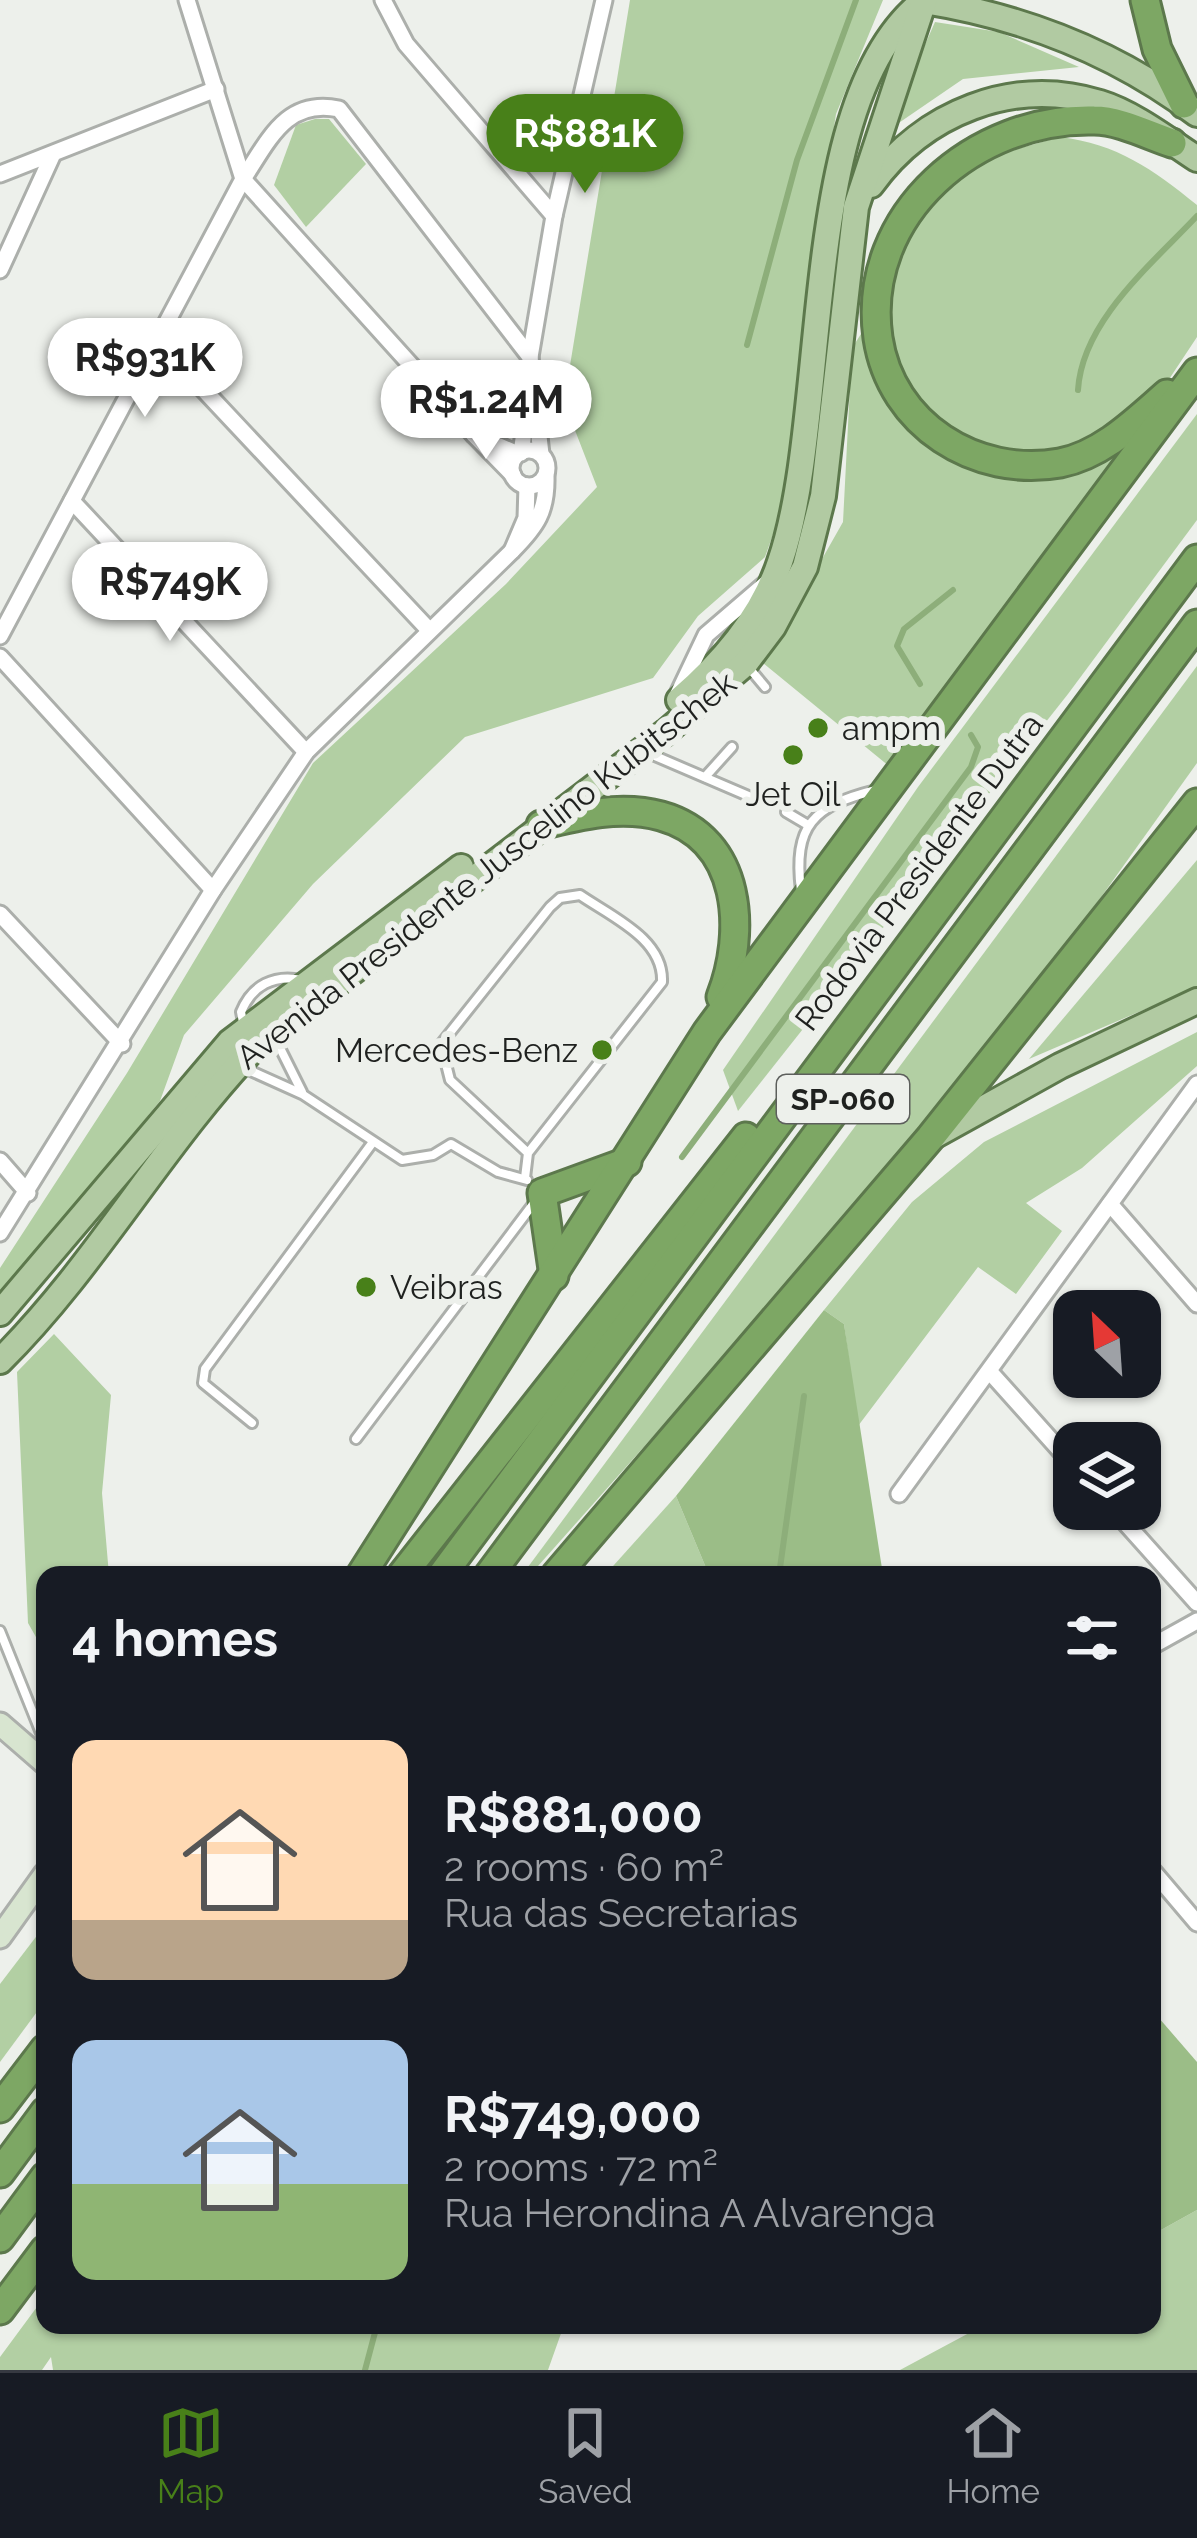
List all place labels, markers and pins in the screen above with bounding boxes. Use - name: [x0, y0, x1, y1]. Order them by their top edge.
- pin: R$881K: [487, 94, 683, 196]
- pin: R$931K: [47, 318, 243, 420]
- pin: R$1.24M: [375, 360, 597, 462]
- pin: R$749K: [72, 542, 268, 644]
- place label: ampm: [842, 709, 941, 748]
- marker: ampm: [805, 715, 831, 741]
- marker: Jet Oil: [780, 742, 806, 768]
- place label: Jet Oil: [745, 775, 842, 814]
- place label: Mercedes-Benz: [335, 1031, 578, 1070]
- marker: Mercedes-Benz: [589, 1037, 615, 1063]
- place label: Veibras: [390, 1268, 503, 1307]
- marker: Veibras: [353, 1274, 379, 1300]

